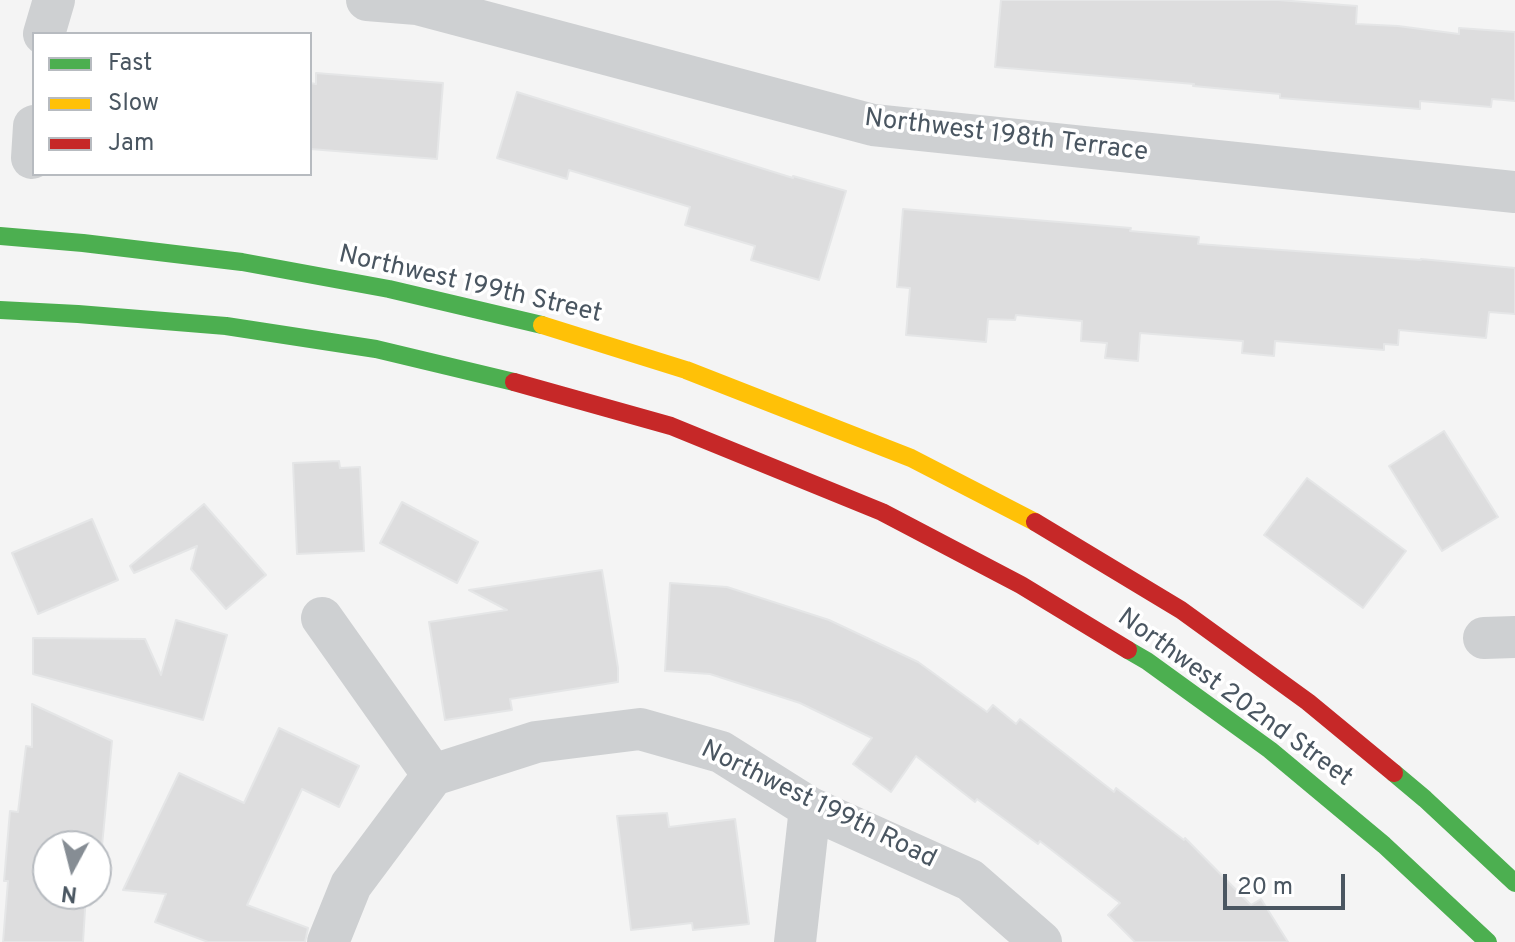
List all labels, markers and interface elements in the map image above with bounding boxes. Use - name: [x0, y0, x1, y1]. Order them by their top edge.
- legend: [32, 32, 312, 176]
- text: Fast: [108, 49, 152, 79]
- text: Slow: [108, 89, 159, 119]
- street label: Northwest 198th Terrace: [862, 104, 1150, 170]
- text: Jam: [108, 129, 154, 159]
- street label: Northwest 199th Street: [335, 241, 605, 331]
- street label: Northwest 202nd Street: [1110, 603, 1358, 795]
- street label: Northwest 199th Road: [695, 735, 941, 877]
- north arrow: [32, 830, 112, 910]
- scale bar: [1227, 858, 1349, 908]
- text: 20 m: [1237, 873, 1293, 903]
- text: N: [60, 878, 79, 907]

